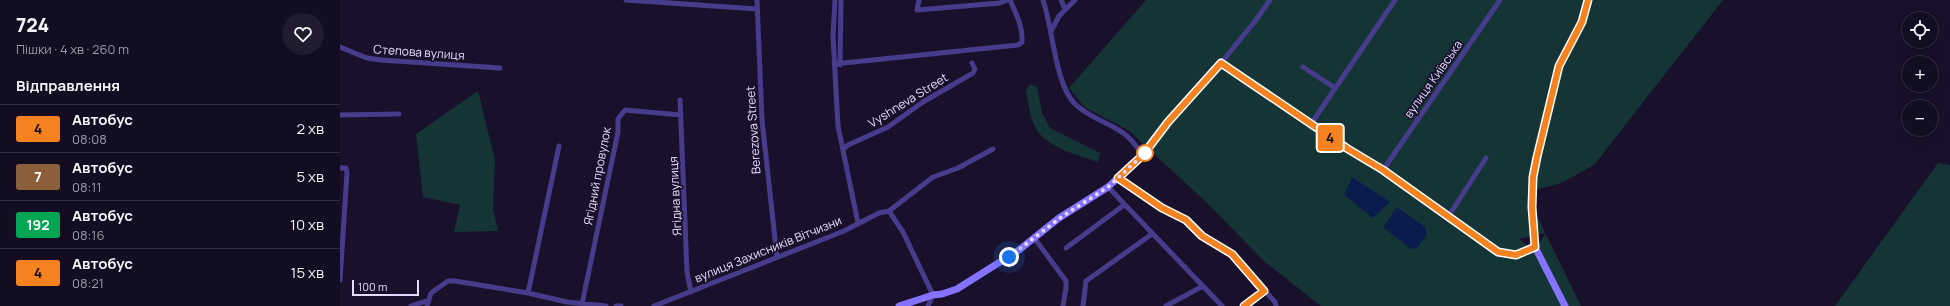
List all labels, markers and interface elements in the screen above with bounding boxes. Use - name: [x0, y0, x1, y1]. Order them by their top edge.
- text: 724: [16, 12, 49, 38]
- map controls: [1902, 12, 1938, 136]
- button: locate: [1902, 12, 1938, 48]
- button: heart: [282, 13, 324, 55]
- street label: вулиця Київська: [1400, 37, 1466, 121]
- text: Пішки · 4 хв · 260 m: [16, 40, 129, 58]
- street label: Степова вулиця: [373, 40, 465, 64]
- button: +: [1902, 56, 1938, 92]
- street label: Vyshneva Street: [865, 69, 951, 131]
- text: Відправлення: [16, 75, 120, 96]
- street label: Berezova Street: [741, 85, 765, 175]
- button: −: [1902, 100, 1938, 136]
- text: Автобус: [72, 109, 133, 130]
- text: 2 хв: [297, 118, 324, 139]
- text: 4: [34, 119, 42, 138]
- street label: Ягідний провулок: [579, 124, 615, 227]
- line badge: 4: [1317, 125, 1343, 151]
- text: 4: [1326, 128, 1334, 147]
- text: 08:08: [72, 130, 107, 148]
- unlabelled marker: [1136, 144, 1154, 162]
- street label: Ягідна вулиця: [664, 156, 686, 236]
- text: Автобус: [72, 157, 133, 178]
- text: 5 хв: [296, 166, 324, 187]
- text: 7: [34, 167, 42, 186]
- text: 08:11: [72, 178, 102, 196]
- text: Автобус: [72, 205, 133, 226]
- street label: вулиця Захисників Вітчизни: [692, 212, 844, 286]
- text: 10 хв: [290, 214, 324, 235]
- text: 192: [26, 215, 50, 234]
- text: 08:16: [72, 226, 105, 244]
- your location: [999, 247, 1019, 267]
- text: Автобус: [72, 253, 133, 274]
- text: 15 хв: [291, 262, 324, 283]
- text: 4: [34, 263, 42, 282]
- text: 08:21: [72, 274, 104, 292]
- scale bar: [352, 278, 419, 297]
- text: 100 m: [358, 279, 387, 294]

